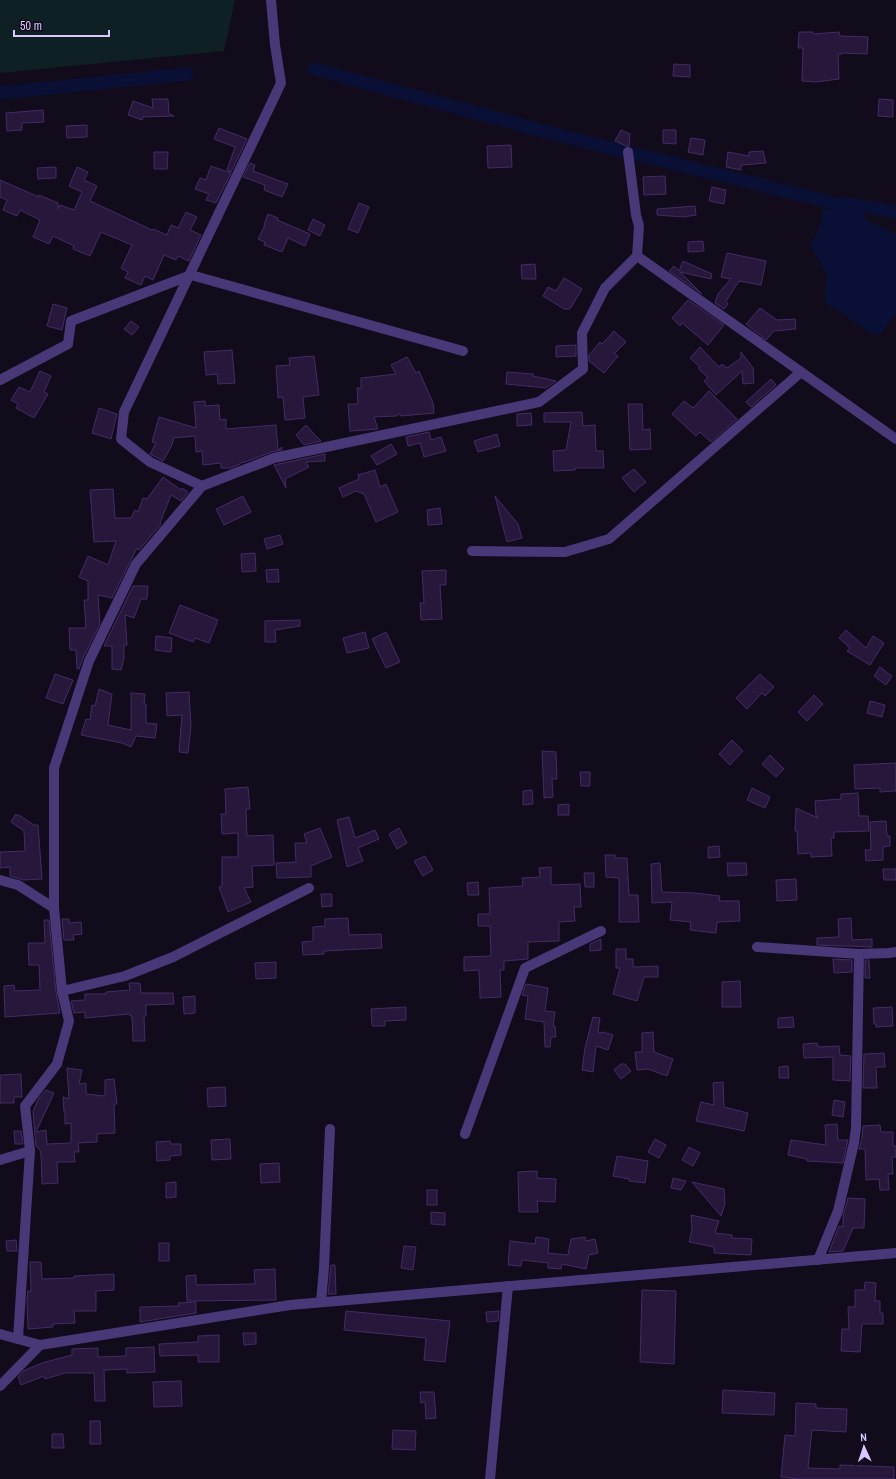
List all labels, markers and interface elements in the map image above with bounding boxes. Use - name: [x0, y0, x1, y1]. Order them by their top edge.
- scale bar: [14, 12, 109, 38]
- text: 50 m: [20, 18, 42, 34]
- north arrow: [844, 1427, 884, 1467]
- text: N: [860, 1430, 867, 1444]

